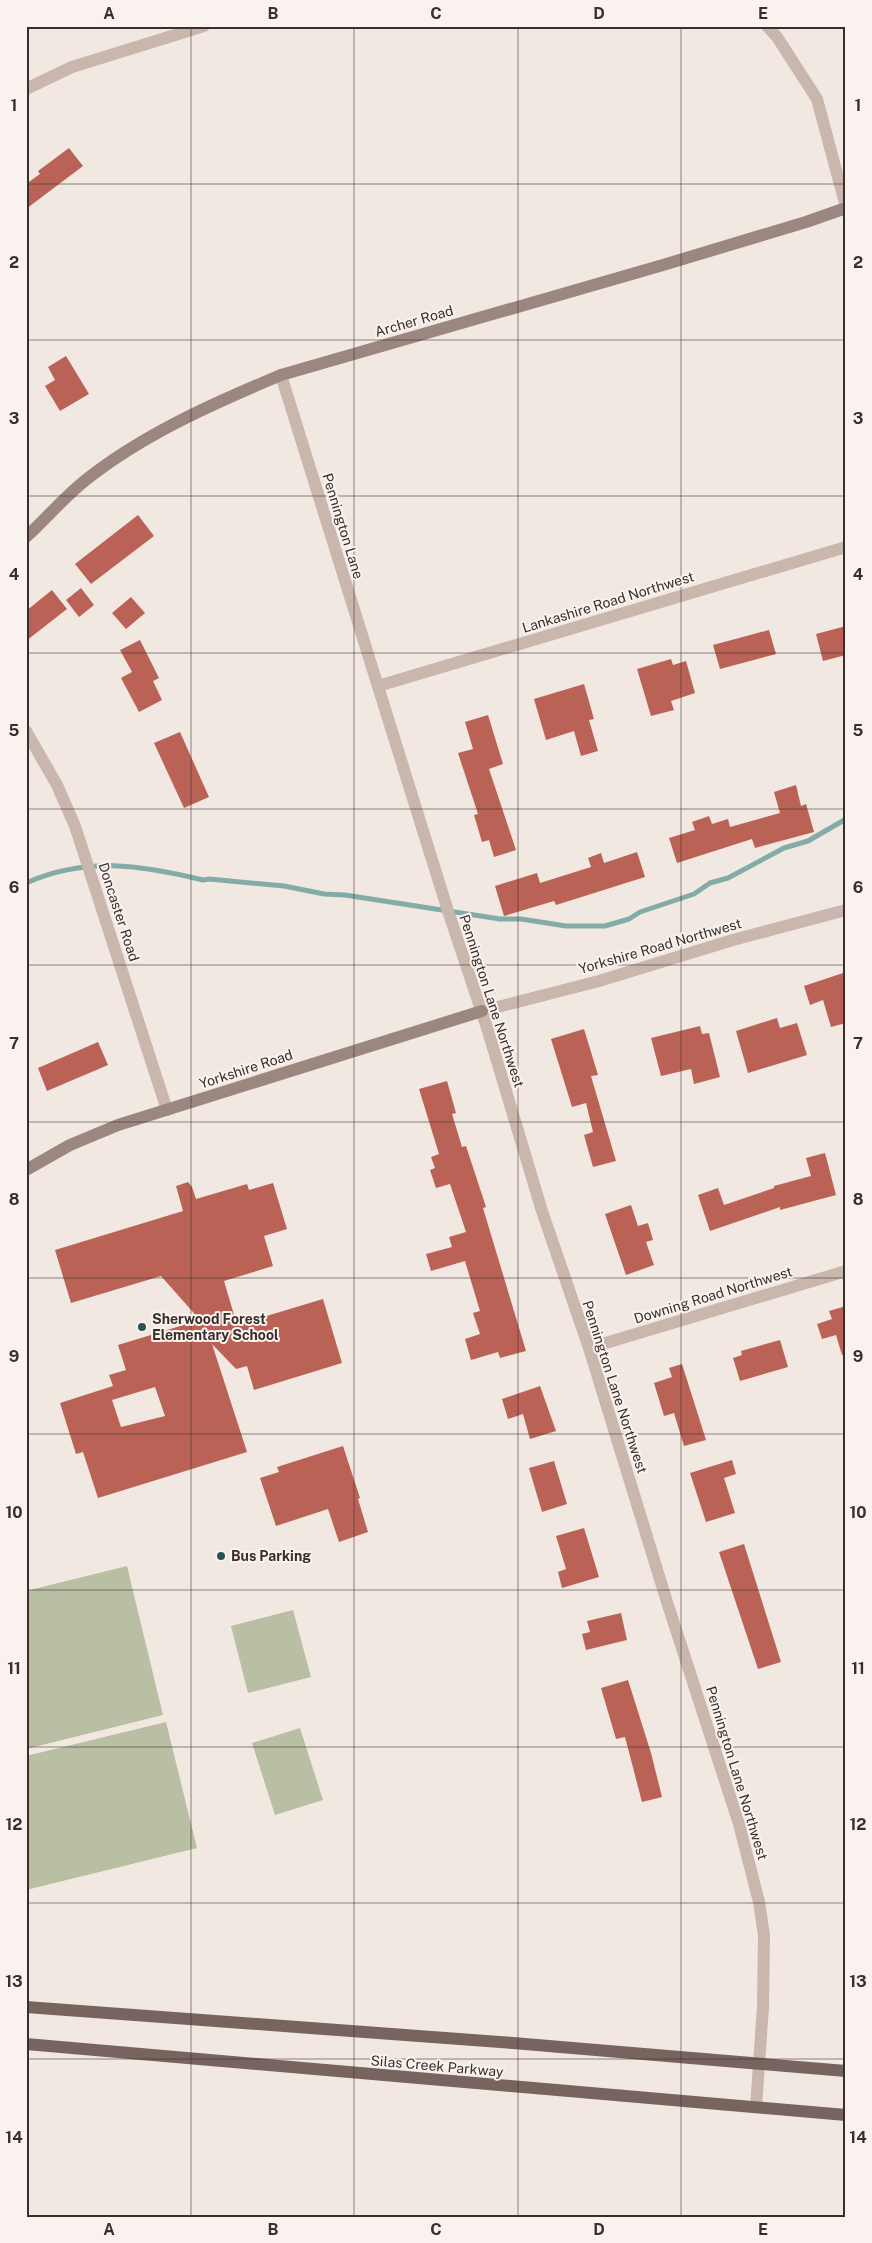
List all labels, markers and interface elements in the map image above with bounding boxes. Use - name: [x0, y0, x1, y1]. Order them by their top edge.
- text: A: [103, 4, 115, 23]
- text: B: [268, 4, 279, 23]
- text: C: [430, 4, 442, 23]
- text: D: [593, 4, 605, 23]
- text: E: [758, 4, 768, 23]
- text: 1: [11, 96, 17, 115]
- text: 1: [855, 96, 861, 115]
- text: 2: [9, 253, 19, 272]
- text: 2: [853, 253, 863, 272]
- street label: Archer Road: [373, 302, 455, 340]
- text: 3: [9, 409, 19, 428]
- text: 3: [853, 409, 863, 428]
- street label: Pennington Lane: [319, 471, 367, 581]
- text: 4: [9, 565, 20, 584]
- text: 4: [853, 565, 864, 584]
- street label: Lankashire Road Northwest: [520, 568, 696, 636]
- text: 5: [9, 721, 20, 740]
- text: 5: [853, 721, 864, 740]
- street label: Doncaster Road: [95, 861, 143, 963]
- text: 6: [9, 878, 19, 897]
- text: 6: [853, 878, 863, 897]
- street label: Pennington Lane Northwest: [456, 913, 528, 1089]
- street label: Yorkshire Road Northwest: [577, 915, 743, 977]
- text: 7: [9, 1034, 19, 1053]
- text: 7: [853, 1034, 863, 1053]
- street label: Yorkshire Road: [197, 1046, 295, 1092]
- text: 8: [9, 1190, 20, 1209]
- text: 8: [853, 1190, 864, 1209]
- street label: Downing Road Northwest: [632, 1263, 794, 1327]
- street label: Pennington Lane Northwest: [579, 1299, 651, 1475]
- place label: Sherwood Forest Elementary School: [152, 1311, 279, 1343]
- marker: Sherwood Forest Elementary School: [136, 1321, 148, 1333]
- text: 9: [9, 1347, 19, 1366]
- text: 9: [853, 1347, 863, 1366]
- text: 10: [5, 1503, 23, 1522]
- text: 10: [849, 1503, 867, 1522]
- place label: Bus Parking: [231, 1548, 311, 1564]
- marker: Bus Parking: [215, 1550, 227, 1562]
- text: 11: [7, 1659, 21, 1678]
- text: 11: [851, 1659, 865, 1678]
- street label: Pennington Lane Northwest: [703, 1684, 771, 1862]
- text: 12: [5, 1815, 23, 1834]
- text: 12: [849, 1815, 867, 1834]
- text: 13: [5, 1972, 23, 1991]
- text: 13: [849, 1972, 867, 1991]
- street label: Silas Creek Parkway: [370, 2052, 505, 2080]
- text: 14: [5, 2128, 23, 2147]
- text: 14: [849, 2128, 867, 2147]
- text: A: [103, 2220, 115, 2239]
- text: B: [268, 2220, 279, 2239]
- text: C: [430, 2220, 442, 2239]
- text: D: [593, 2220, 605, 2239]
- text: E: [758, 2220, 768, 2239]

